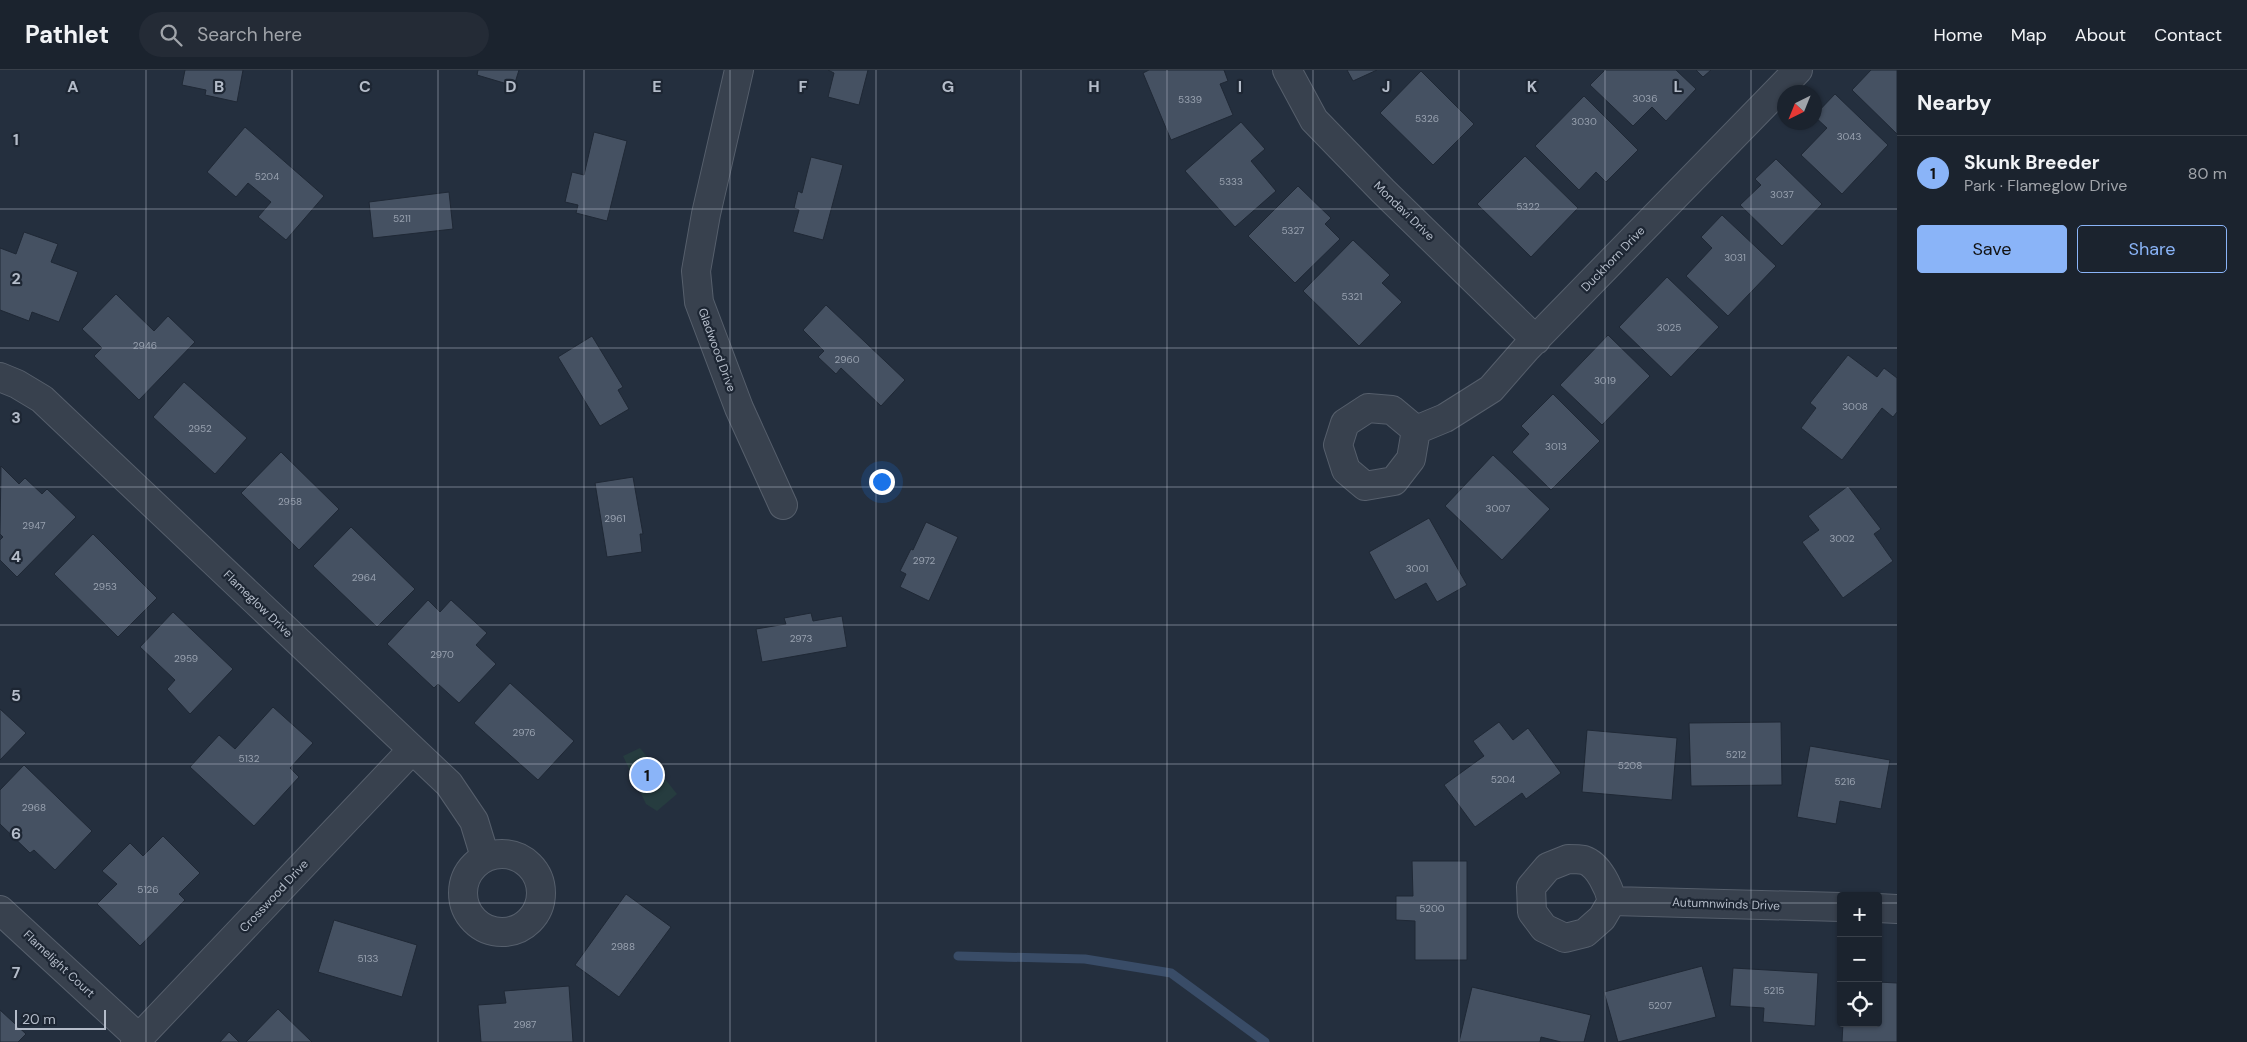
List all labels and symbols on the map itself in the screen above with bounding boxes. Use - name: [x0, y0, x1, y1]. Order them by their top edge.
- text: A: [67, 76, 79, 97]
- text: B: [214, 76, 224, 97]
- text: C: [359, 76, 371, 97]
- text: D: [505, 76, 517, 97]
- text: E: [652, 76, 662, 97]
- text: F: [799, 76, 808, 97]
- text: G: [942, 76, 954, 97]
- text: H: [1088, 76, 1100, 97]
- text: I: [1238, 76, 1242, 97]
- text: J: [1382, 76, 1390, 97]
- text: K: [1527, 76, 1538, 97]
- text: L: [1674, 76, 1683, 97]
- north arrow: [1777, 85, 1822, 130]
- house number: 3036: [1633, 92, 1657, 105]
- house number: 5339: [1178, 93, 1202, 106]
- house number: 5326: [1415, 112, 1439, 125]
- house number: 3030: [1571, 115, 1597, 128]
- text: 1: [13, 129, 19, 150]
- house number: 3043: [1837, 130, 1861, 143]
- house number: 5204: [255, 170, 279, 183]
- house number: 5333: [1219, 175, 1243, 188]
- street label: Mondavi Drive: [1370, 178, 1438, 244]
- house number: 3037: [1770, 188, 1794, 201]
- house number: 5322: [1516, 200, 1540, 213]
- house number: 5211: [393, 212, 411, 225]
- street label: Duckhorn Drive: [1578, 223, 1648, 295]
- house number: 5327: [1282, 224, 1304, 237]
- house number: 3031: [1724, 251, 1746, 264]
- text: 2: [11, 268, 21, 289]
- house number: 5321: [1342, 290, 1362, 303]
- street label: Gladwood Drive: [694, 306, 740, 394]
- house number: 3025: [1657, 321, 1681, 334]
- house number: 2946: [133, 339, 157, 352]
- house number: 2960: [834, 353, 860, 366]
- house number: 3019: [1594, 374, 1616, 387]
- house number: 3008: [1842, 400, 1868, 413]
- text: 3: [11, 407, 21, 428]
- house number: 2952: [188, 422, 212, 435]
- house number: 3013: [1545, 440, 1567, 453]
- your location: [869, 469, 895, 495]
- house number: 2958: [278, 495, 302, 508]
- house number: 3007: [1486, 502, 1510, 515]
- house number: 2961: [604, 512, 626, 525]
- house number: 2947: [22, 519, 46, 532]
- house number: 3002: [1829, 532, 1855, 545]
- text: 4: [11, 546, 21, 567]
- house number: 2972: [913, 554, 935, 567]
- house number: 3001: [1406, 562, 1428, 575]
- street label: Flameglow Drive: [220, 567, 296, 641]
- house number: 2964: [352, 571, 376, 584]
- house number: 2953: [93, 580, 117, 593]
- house number: 2973: [790, 632, 812, 645]
- house number: 2970: [430, 648, 454, 661]
- house number: 2959: [174, 652, 198, 665]
- text: 5: [11, 685, 21, 706]
- house number: 2976: [512, 726, 536, 739]
- house number: 5212: [1726, 748, 1747, 761]
- house number: 5132: [239, 752, 260, 765]
- pin: 1: [631, 756, 663, 794]
- house number: 5208: [1618, 759, 1642, 772]
- house number: 5204: [1491, 773, 1515, 786]
- house number: 5216: [1834, 775, 1856, 788]
- house number: 2968: [22, 801, 46, 814]
- text: 6: [11, 823, 21, 844]
- street label: Crosswood Drive: [236, 856, 312, 936]
- house number: 5126: [137, 883, 159, 896]
- street label: Autumnwinds Drive: [1672, 894, 1780, 914]
- house number: 5200: [1419, 902, 1445, 915]
- street label: Flamelight Court: [20, 927, 98, 1001]
- house number: 2988: [611, 940, 635, 953]
- house number: 5133: [357, 952, 379, 965]
- text: 7: [12, 962, 21, 983]
- house number: 5215: [1764, 984, 1784, 997]
- house number: 5207: [1648, 999, 1672, 1012]
- scale bar: [15, 1007, 106, 1030]
- house number: 2987: [514, 1018, 536, 1031]

